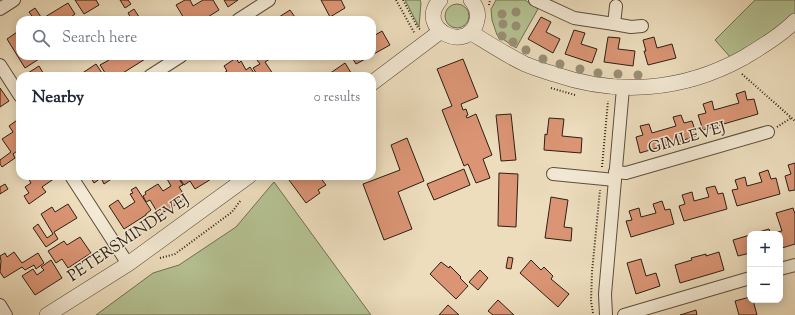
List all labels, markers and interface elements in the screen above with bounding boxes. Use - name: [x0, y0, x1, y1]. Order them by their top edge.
- search box: [16, 16, 376, 60]
- icon: search: [30, 27, 52, 49]
- text: Search here: [62, 28, 137, 49]
- text: Nearby: [32, 86, 84, 110]
- text: 0 results: [314, 89, 360, 107]
- street label: GIMLEVEJ: [646, 117, 729, 161]
- street label: PETERSMINDEVEJ: [64, 189, 195, 288]
- map controls: [747, 231, 783, 303]
- button: +: [747, 231, 783, 267]
- button: −: [747, 267, 783, 303]

